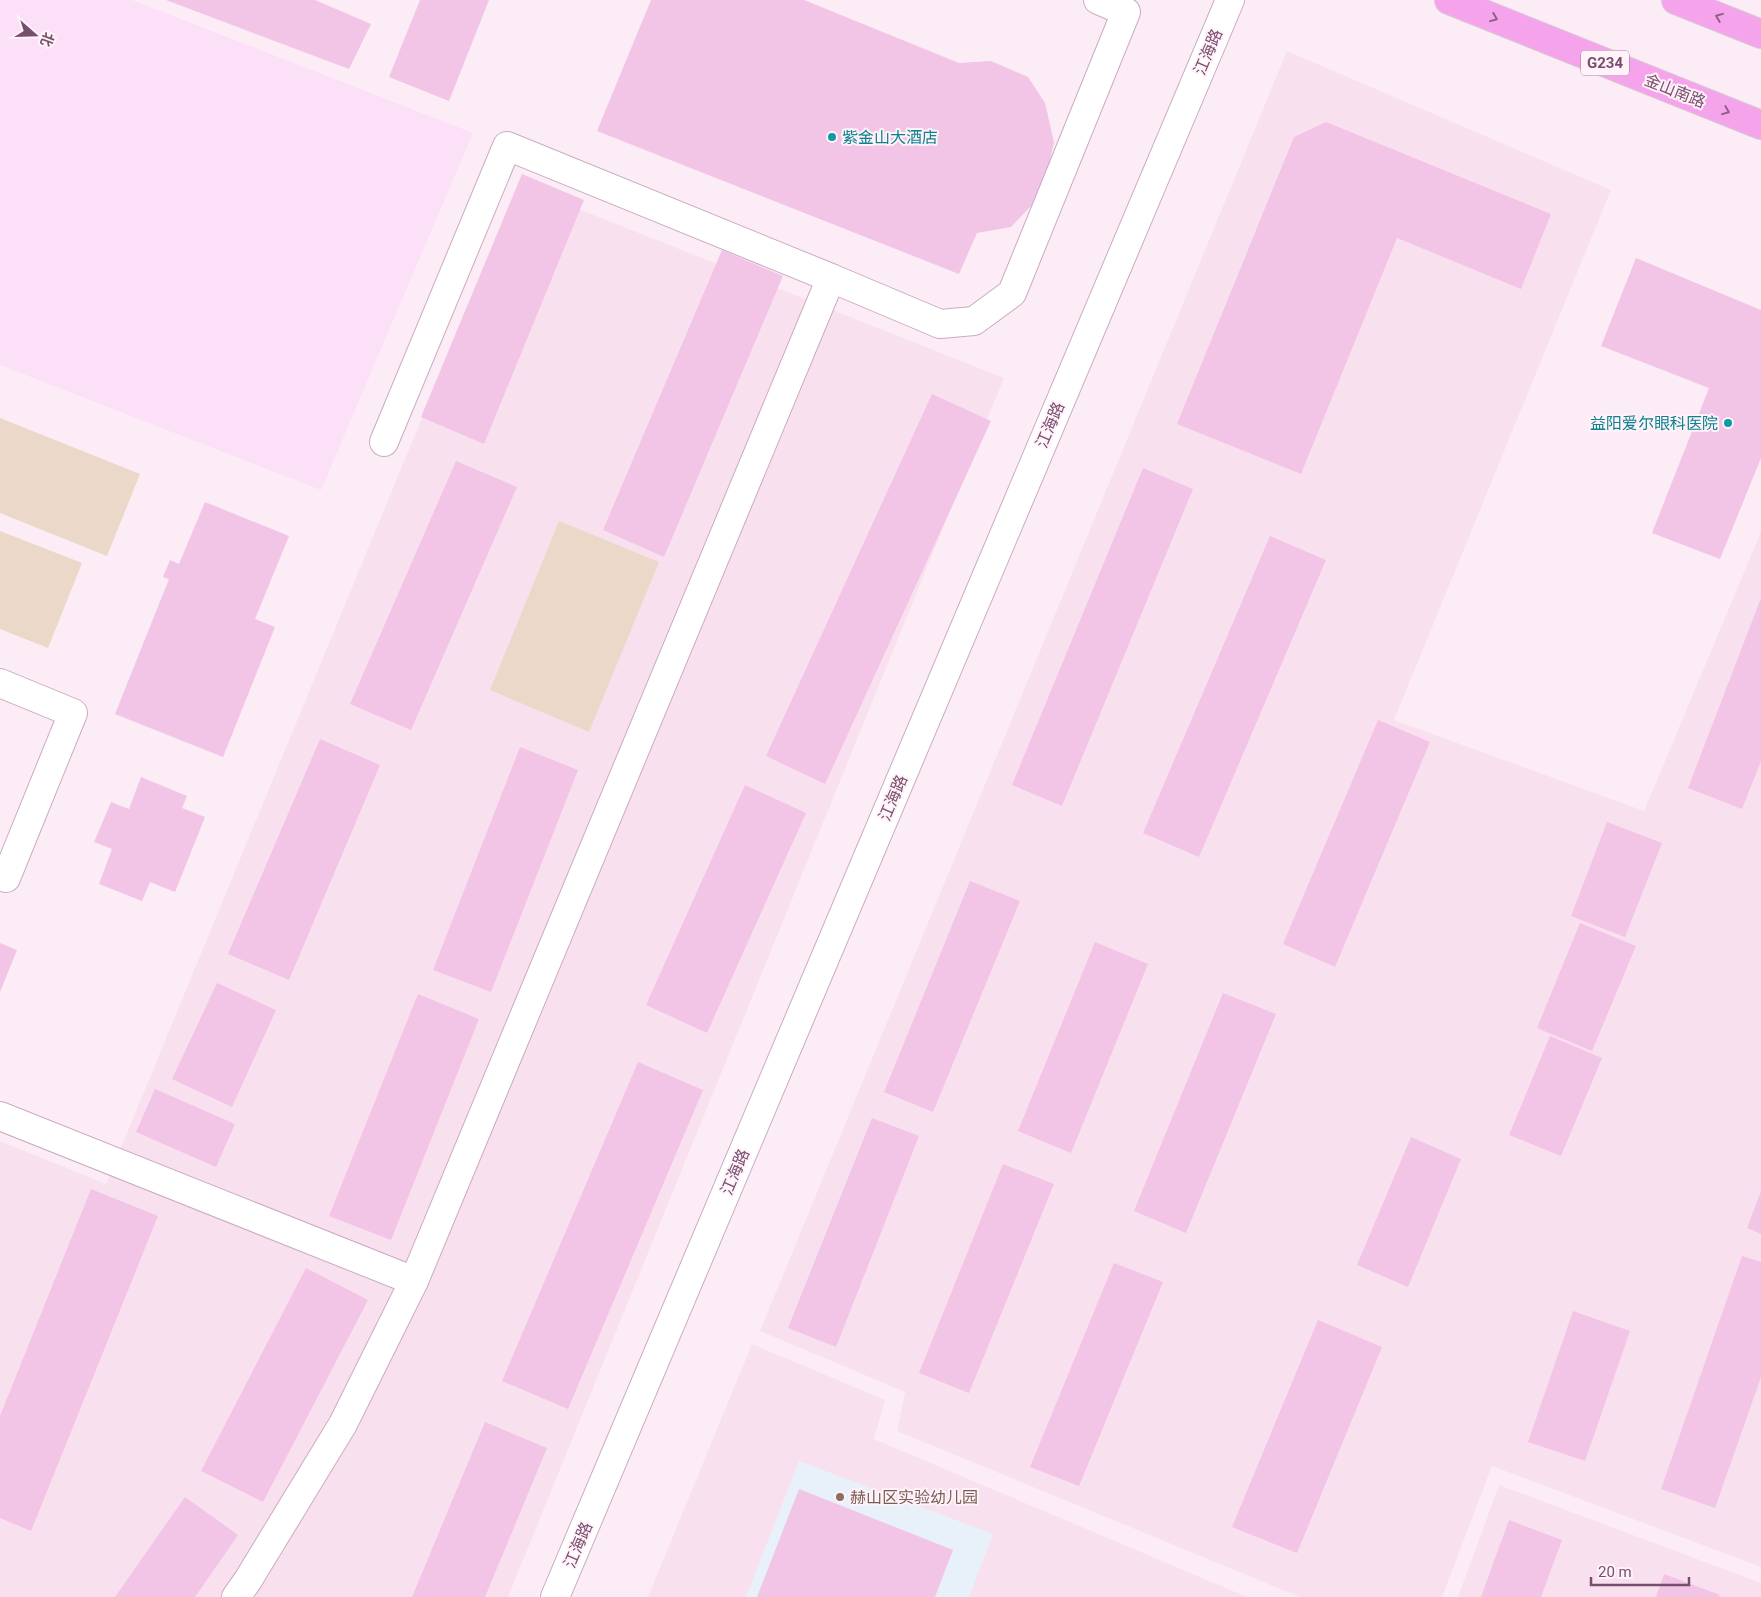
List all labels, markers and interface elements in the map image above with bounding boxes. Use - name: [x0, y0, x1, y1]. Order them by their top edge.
- north arrow: [10, 10, 60, 60]
- one-way arrow: [1489, 12, 1498, 22]
- one-way arrow: [1715, 13, 1723, 23]
- street label: 江海路: [1190, 26, 1226, 78]
- text: 北: [37, 30, 57, 49]
- road number: G234: [1581, 50, 1629, 76]
- street label: 金山南路: [1642, 70, 1708, 112]
- one-way arrow: [1721, 105, 1730, 116]
- place label: 紫金山大酒店: [842, 128, 938, 147]
- marker: 紫金山大酒店: [826, 131, 838, 143]
- street label: 江海路: [1032, 399, 1068, 451]
- place label: 益阳爱尔眼科医院: [1590, 414, 1718, 433]
- marker: 益阳爱尔眼科医院: [1722, 417, 1734, 429]
- street label: 江海路: [875, 772, 911, 824]
- street label: 江海路: [717, 1146, 753, 1198]
- place label: 赫山区实验幼儿园: [850, 1488, 978, 1507]
- marker: 赫山区实验幼儿园: [834, 1491, 846, 1503]
- street label: 江海路: [560, 1519, 596, 1571]
- scale bar: [1591, 1554, 1688, 1586]
- text: 20 m: [1598, 1563, 1632, 1581]

